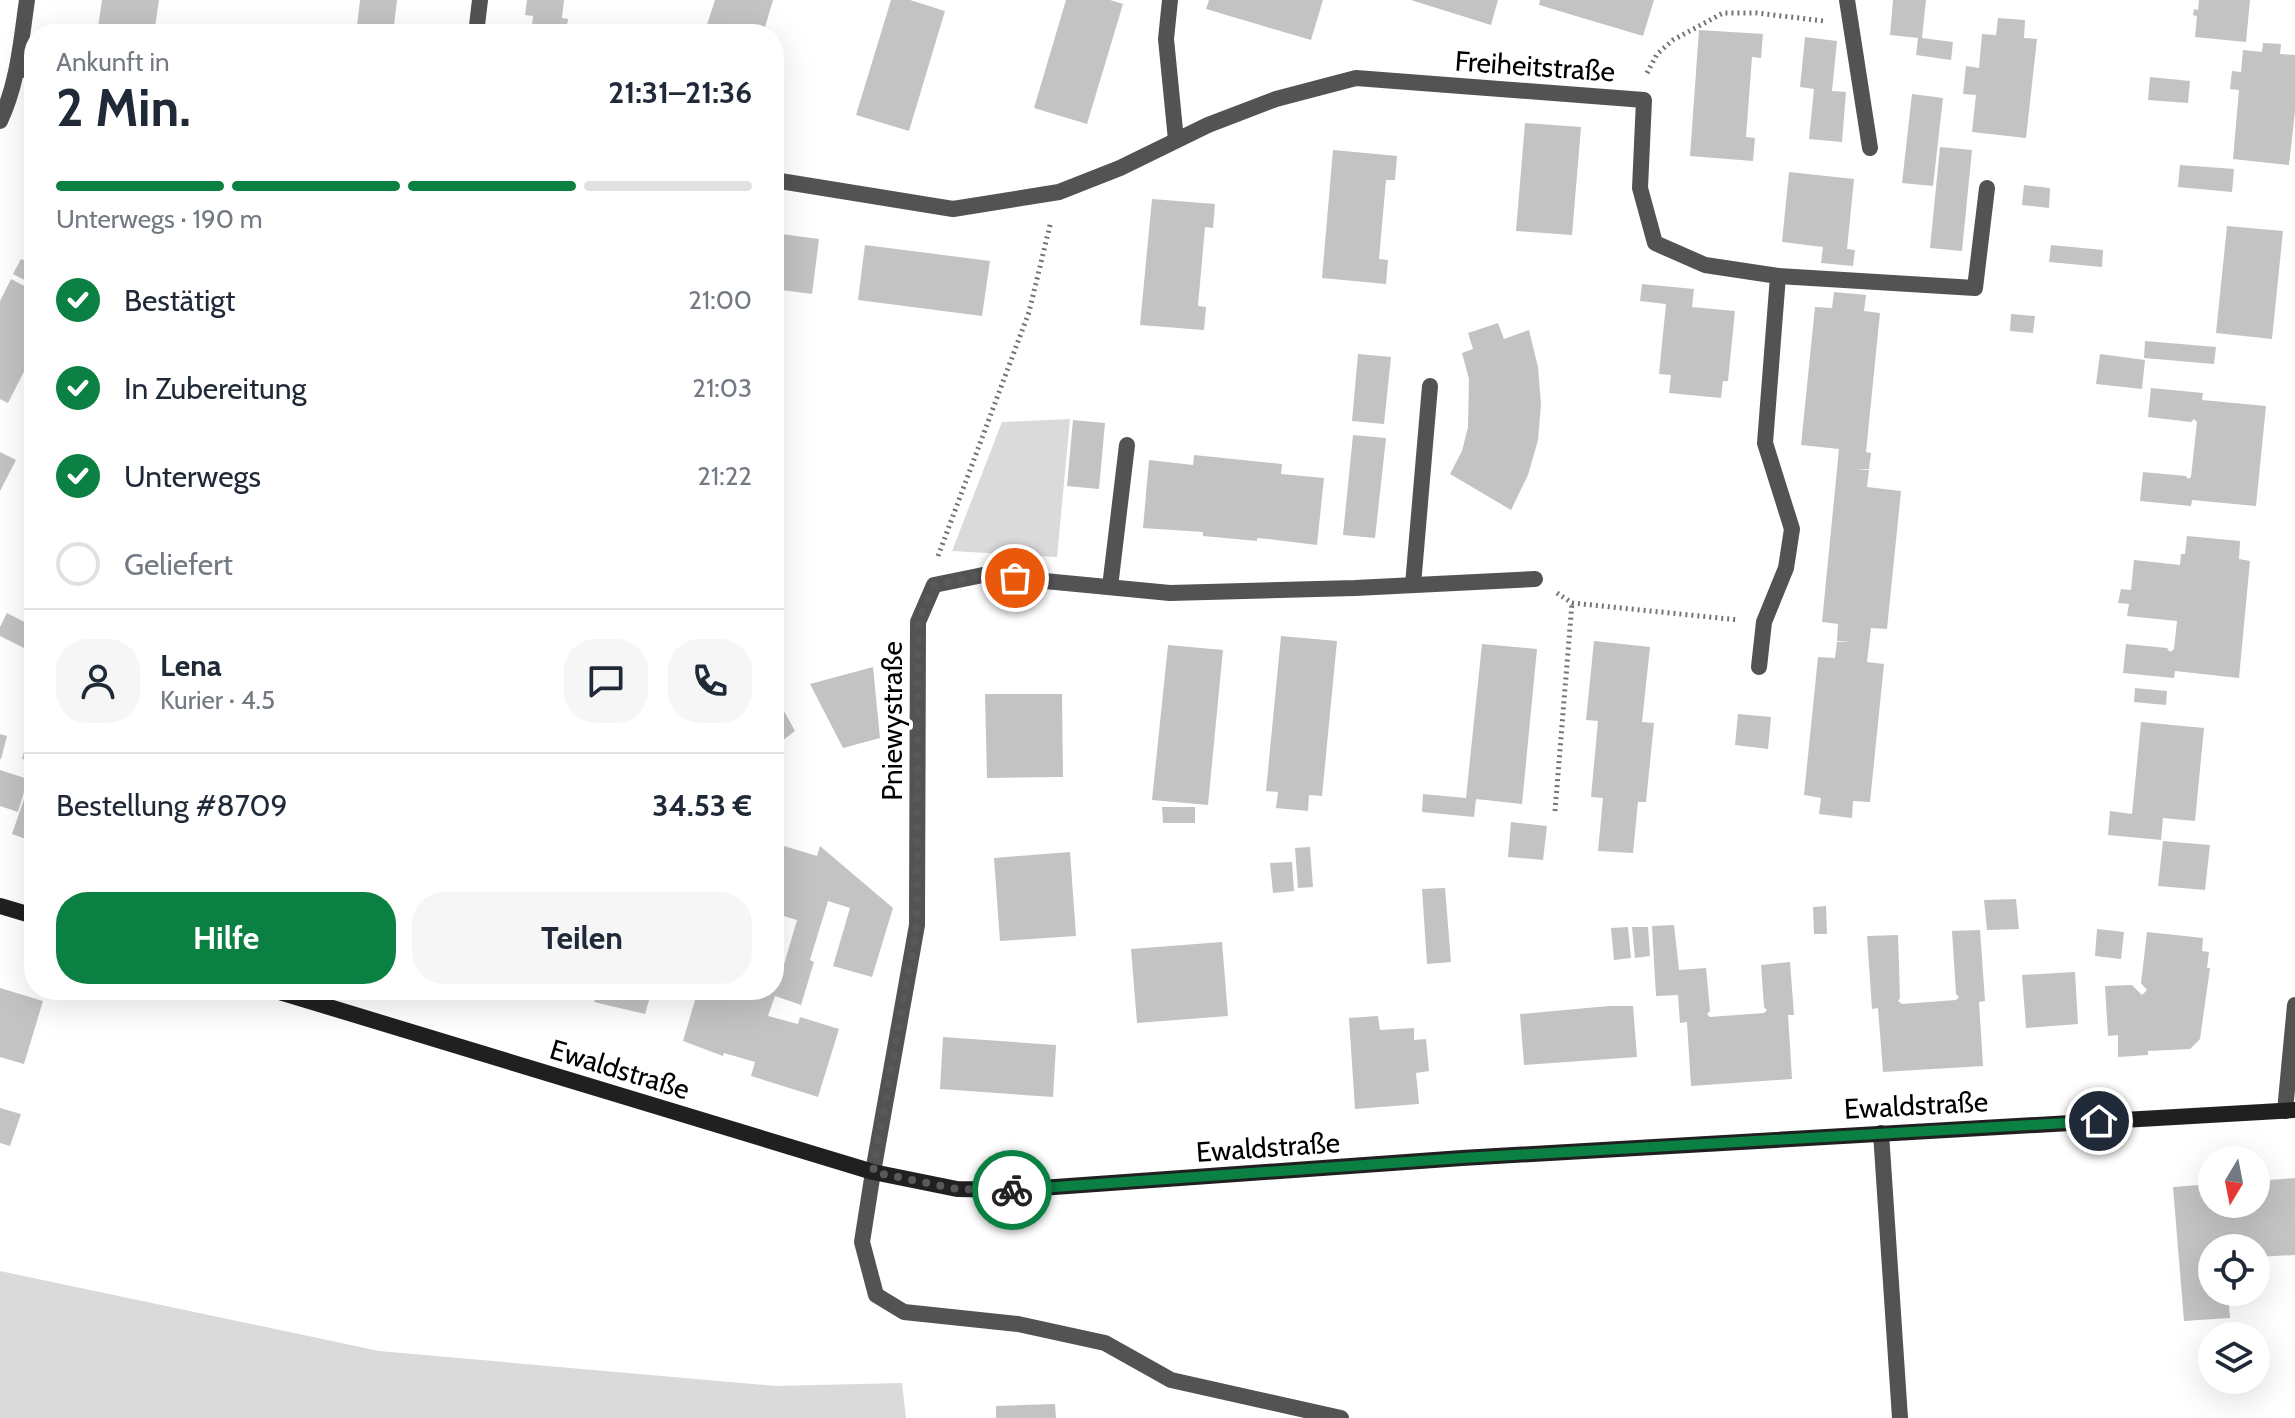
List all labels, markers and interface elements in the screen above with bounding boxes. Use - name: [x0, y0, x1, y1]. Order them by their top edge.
- street label: Freiheitstraße: [1454, 43, 1616, 89]
- text: Ankunft in: [56, 46, 170, 78]
- text: 21:31–21:36: [608, 74, 752, 111]
- text: 2 Min.: [56, 76, 191, 139]
- text: Unterwegs · 190 m: [56, 203, 263, 235]
- icon: check: [56, 278, 100, 322]
- text: Bestätigt: [124, 282, 235, 319]
- text: 21:00: [688, 284, 752, 316]
- icon: check: [56, 366, 100, 410]
- text: In Zubereitung: [124, 370, 307, 407]
- text: 21:03: [692, 372, 752, 404]
- icon: check: [56, 454, 100, 498]
- text: Unterwegs: [124, 458, 261, 495]
- text: 21:22: [697, 460, 752, 492]
- pin: [981, 544, 1049, 612]
- text: Geliefert: [124, 546, 233, 583]
- icon: bag: [993, 556, 1037, 600]
- button: person: [56, 639, 140, 723]
- button: chat: [564, 639, 648, 723]
- button: phone: [668, 639, 752, 723]
- street label: Pniewystraße: [875, 641, 909, 801]
- text: Lena: [160, 647, 222, 684]
- text: Kurier · 4.5: [160, 684, 275, 716]
- text: Bestellung #8709: [56, 787, 287, 824]
- text: 34.53 €: [652, 787, 752, 824]
- button: Hilfe: [56, 892, 396, 984]
- button: Teilen: [412, 892, 752, 984]
- street label: Ewaldstraße: [546, 1032, 694, 1106]
- street label: Ewaldstraße: [1843, 1084, 1989, 1126]
- pin: [2065, 1087, 2133, 1155]
- icon: home: [2077, 1099, 2121, 1143]
- street label: Ewaldstraße: [1195, 1125, 1341, 1169]
- north arrow: [2198, 1146, 2270, 1218]
- map controls: [2198, 1146, 2270, 1394]
- courier: [972, 1150, 1052, 1230]
- icon: bike: [990, 1168, 1034, 1212]
- button: locate: [2198, 1234, 2270, 1306]
- button: layers: [2198, 1322, 2270, 1394]

